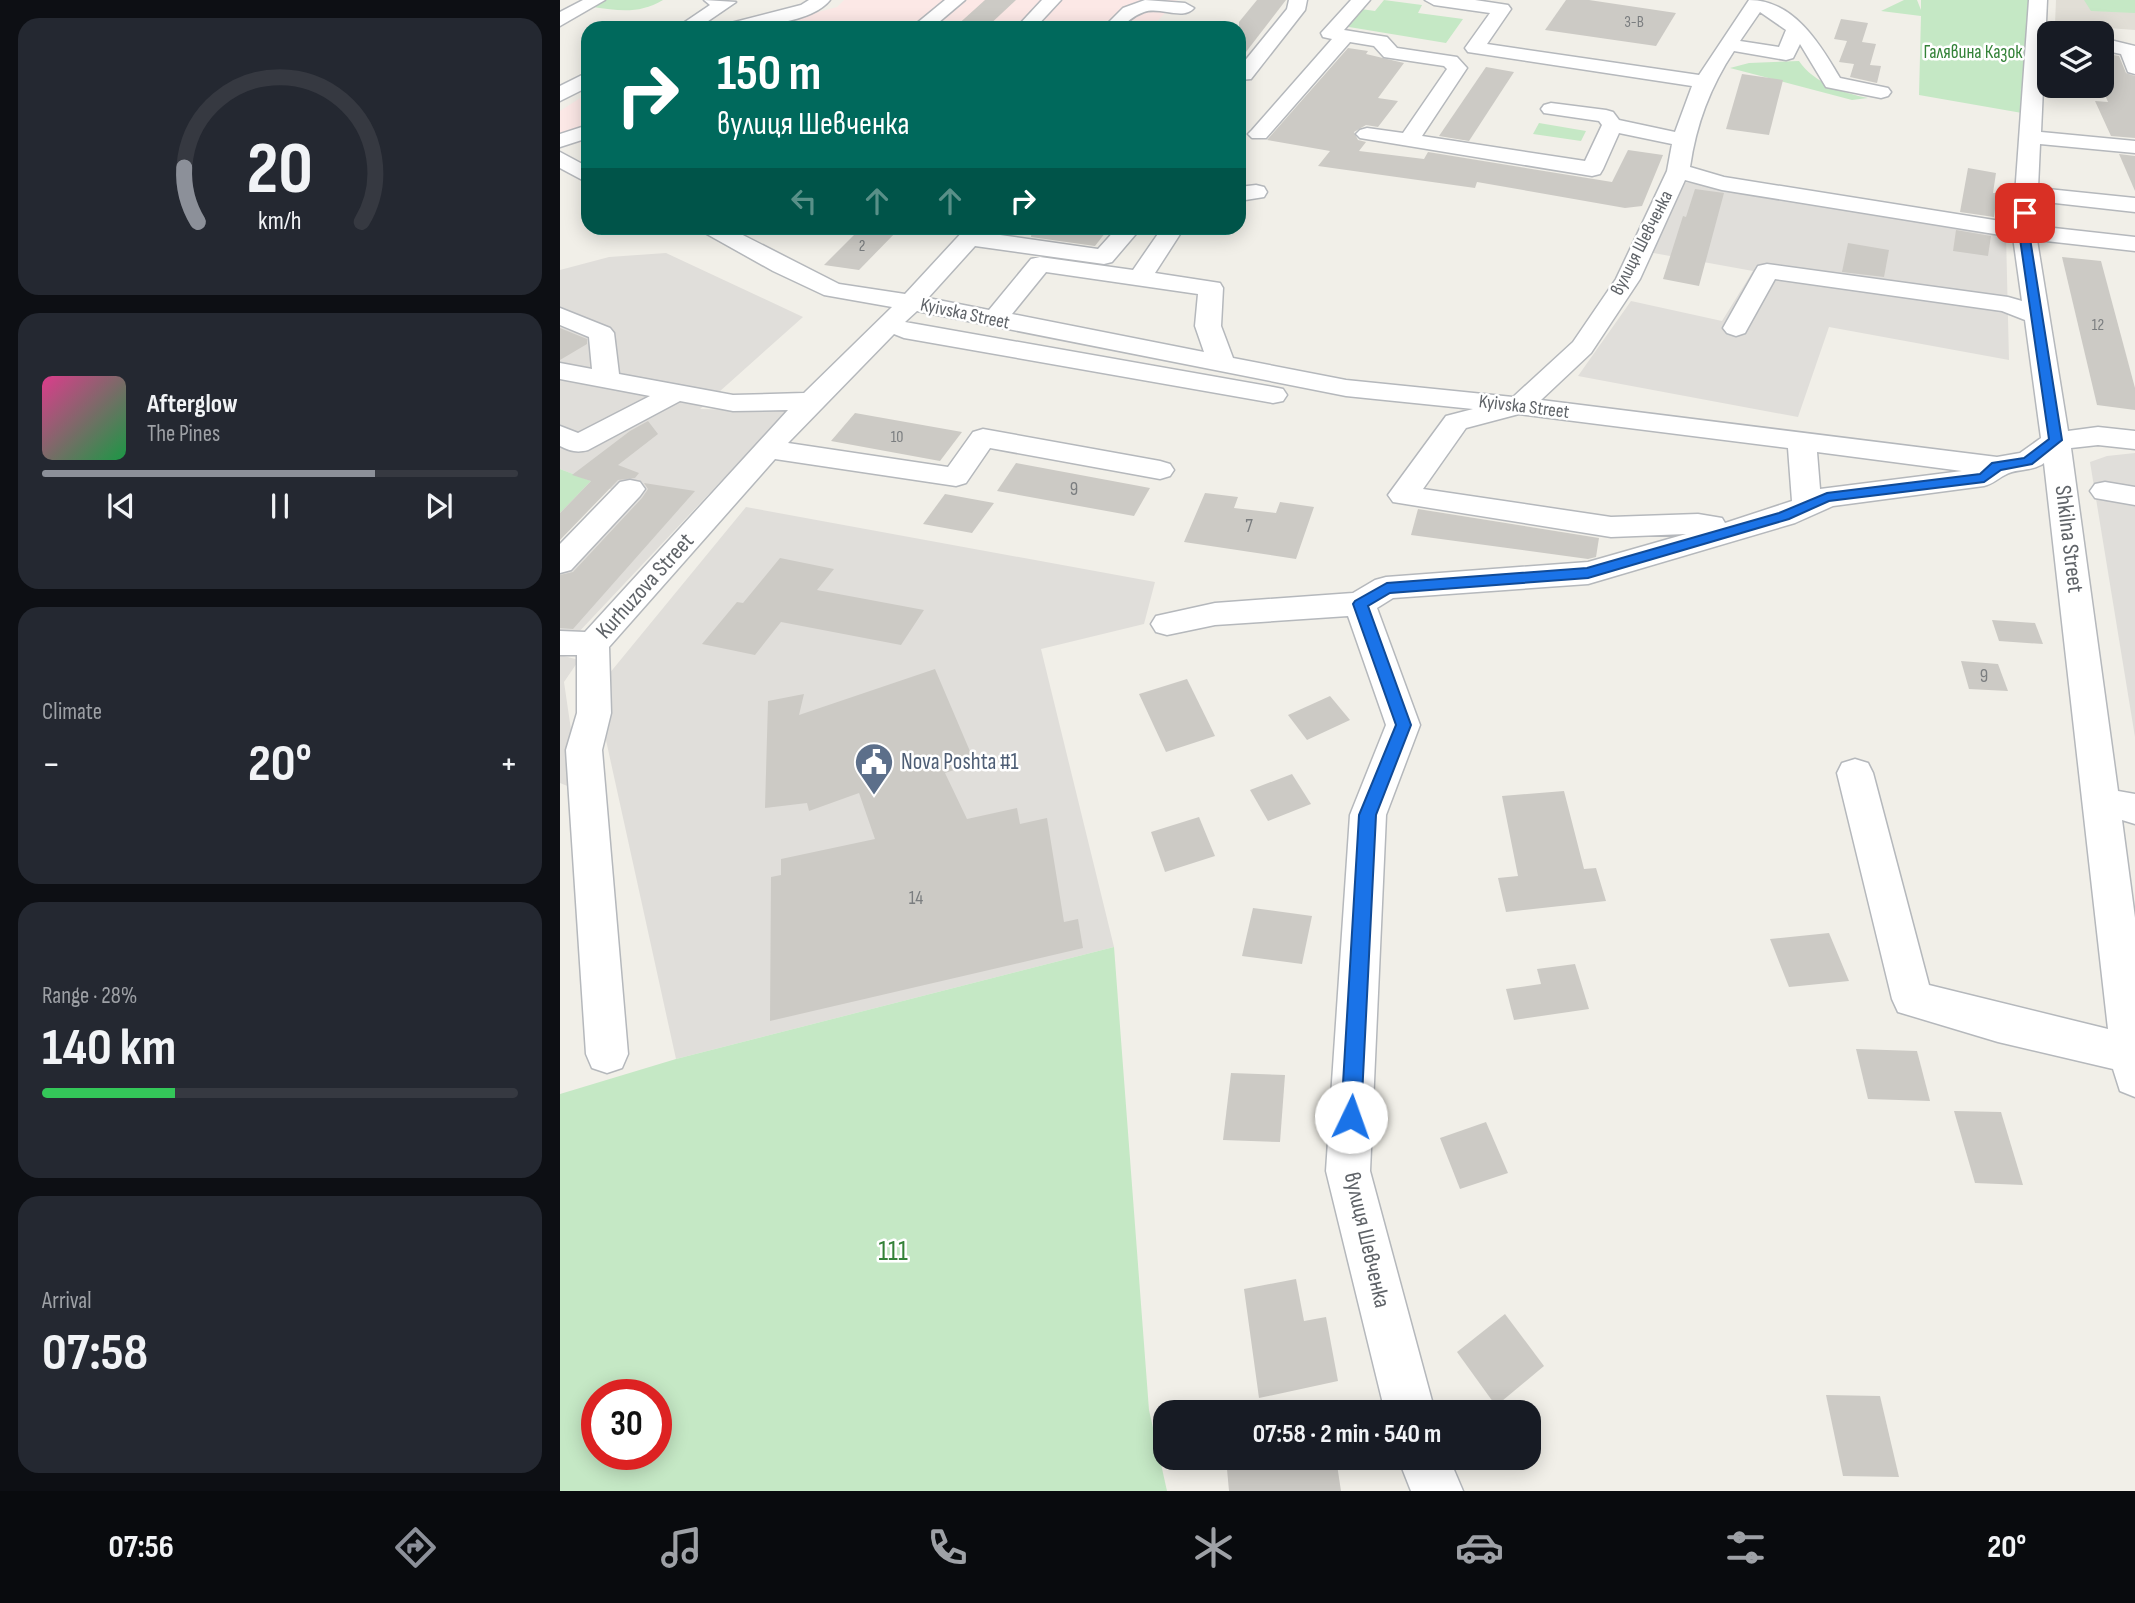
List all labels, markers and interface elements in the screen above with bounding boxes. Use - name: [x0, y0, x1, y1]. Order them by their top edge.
- house number: 3-В: [1624, 13, 1644, 32]
- map controls: [2037, 21, 2114, 98]
- button: layers: [2037, 21, 2114, 98]
- park label: Галявина Казок: [1924, 41, 2023, 64]
- text: 150 m: [717, 45, 821, 104]
- icon: right: [602, 49, 693, 140]
- text: вулиця Шевченка: [717, 105, 910, 144]
- text: 20: [247, 127, 313, 215]
- icon: left: [785, 182, 823, 220]
- icon: ahead: [858, 182, 896, 220]
- icon: ahead: [931, 182, 969, 220]
- icon: right: [1004, 182, 1042, 220]
- pin: [1995, 183, 2055, 243]
- street label: вулиця Шевченка: [1606, 187, 1678, 299]
- icon: arrive: [2006, 194, 2044, 232]
- text: km/h: [258, 206, 302, 237]
- house number: 2: [859, 237, 865, 256]
- street label: Kyivska Street: [918, 293, 1012, 335]
- house number: 12: [2092, 316, 2104, 335]
- text: Afterglow: [147, 389, 238, 420]
- street label: Kyivska Street: [1478, 390, 1571, 424]
- text: The Pines: [147, 420, 220, 448]
- house number: 10: [891, 428, 903, 447]
- house number: 9: [1070, 478, 1078, 501]
- street label: Shkilna Street: [2049, 484, 2089, 594]
- icon: previous: [102, 487, 140, 525]
- icon: pause: [261, 487, 299, 525]
- icon: next: [420, 487, 458, 525]
- house number: 7: [1245, 515, 1253, 538]
- street label: Kurhuzova Street: [590, 527, 700, 645]
- house number: 9: [1980, 665, 1988, 688]
- text: Climate: [42, 698, 102, 726]
- text: 20°: [248, 733, 312, 796]
- public building icon: Nova Poshta #1: [853, 741, 895, 796]
- text: −: [42, 742, 61, 787]
- text: +: [499, 742, 518, 787]
- place label: Nova Poshta #1: [901, 748, 1019, 776]
- house number: 14: [909, 887, 923, 910]
- text: Range · 28%: [42, 982, 137, 1010]
- text: 140 km: [42, 1017, 176, 1080]
- position arrow: [1314, 1080, 1388, 1154]
- street label: вулиця Шевченка: [1338, 1169, 1396, 1311]
- park label: 111: [878, 1235, 908, 1268]
- text: Arrival: [42, 1287, 91, 1315]
- text: 07:58: [42, 1322, 148, 1385]
- speed limit sign: 30: [581, 1379, 672, 1470]
- text: 07:58 · 2 min · 540 m: [1253, 1419, 1441, 1450]
- icon: directions: [391, 1523, 440, 1572]
- icon: music: [657, 1523, 706, 1572]
- icon: phone: [923, 1523, 972, 1572]
- icon: climate: [1189, 1523, 1238, 1572]
- icon: car: [1455, 1523, 1504, 1572]
- icon: filters: [1721, 1523, 1770, 1572]
- text: 07:56: [109, 1528, 174, 1567]
- text: 20°: [1987, 1528, 2026, 1567]

